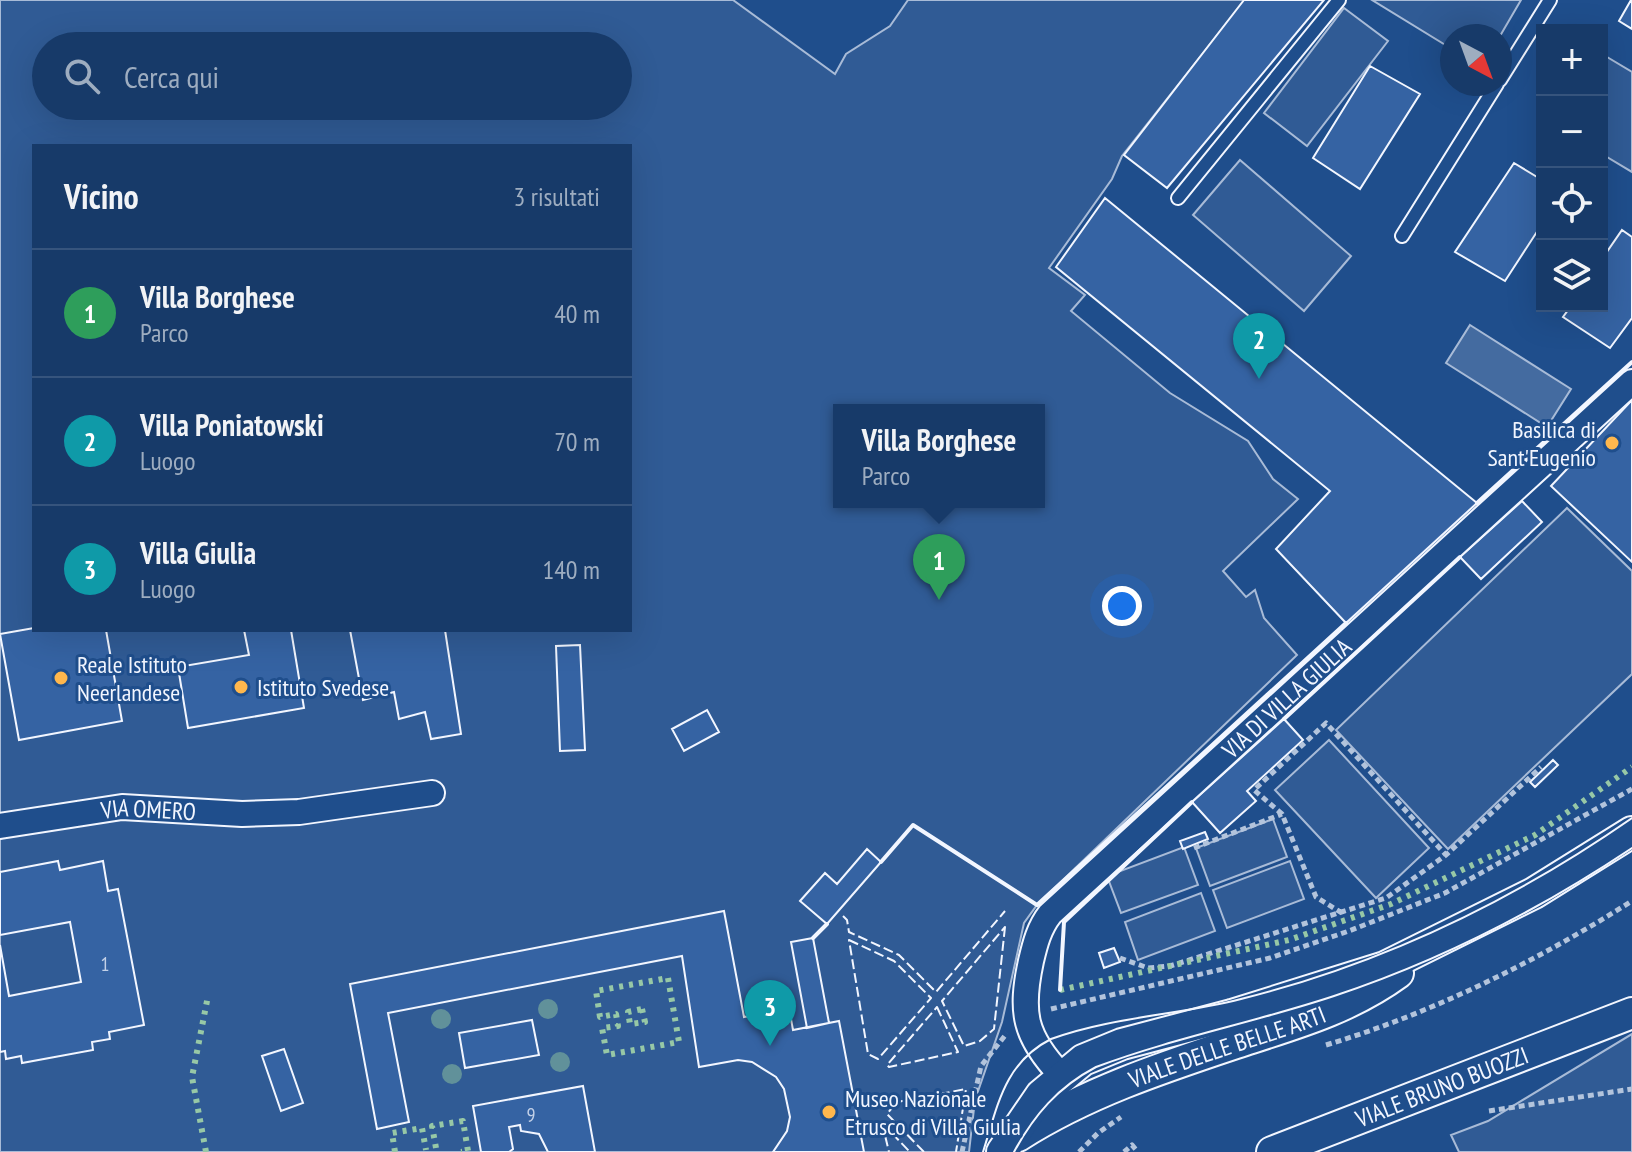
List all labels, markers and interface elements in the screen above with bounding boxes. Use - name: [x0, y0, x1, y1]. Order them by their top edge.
- north arrow: [1440, 24, 1512, 96]
- map controls: [1536, 24, 1608, 312]
- button: +: [1536, 24, 1608, 96]
- search box: [32, 32, 632, 120]
- icon: search: [60, 54, 104, 98]
- text: Cerca qui: [124, 57, 219, 96]
- button: −: [1536, 96, 1608, 168]
- button: locate: [1536, 168, 1608, 240]
- text: Vicino: [64, 174, 139, 218]
- text: 3 risultati: [514, 180, 600, 213]
- button: layers: [1536, 240, 1608, 312]
- text: Villa Borghese: [140, 277, 295, 316]
- text: 1: [84, 297, 96, 330]
- text: 40 m: [554, 297, 600, 330]
- pin: 2: [1233, 313, 1285, 379]
- text: Parco: [140, 316, 189, 349]
- popup: [833, 404, 1045, 508]
- text: Villa Poniatowski: [140, 405, 324, 444]
- place label: Basilica di Sant'Eugenio: [1488, 414, 1596, 473]
- text: Villa Borghese: [862, 420, 1016, 459]
- text: 2: [84, 425, 96, 458]
- text: 70 m: [554, 425, 600, 458]
- marker: Basilica di Sant'Eugenio: [1603, 434, 1621, 452]
- text: Luogo: [140, 444, 195, 477]
- text: Parco: [862, 459, 910, 492]
- text: Villa Giulia: [140, 533, 256, 572]
- pin: 1: [913, 534, 965, 600]
- text: 3: [84, 553, 96, 586]
- text: 140 m: [542, 553, 600, 586]
- text: Luogo: [140, 572, 195, 605]
- your location: [1102, 586, 1142, 626]
- street label: VIA DI VILLA GIULIA: [1214, 631, 1358, 766]
- place label: Reale Istituto Neerlandese: [77, 649, 187, 708]
- marker: Reale Istituto Neerlandese: [52, 669, 70, 687]
- place label: Istituto Svedese: [257, 672, 389, 703]
- marker: Istituto Svedese: [232, 678, 250, 696]
- street label: VIA OMERO: [98, 791, 197, 827]
- house number: 1: [101, 951, 110, 977]
- pin: 3: [744, 980, 796, 1046]
- street label: VIALE DELLE BELLE ARTI: [1123, 998, 1330, 1095]
- street label: VIALE BRUNO BUOZZI: [1350, 1039, 1533, 1134]
- place label: Museo Nazionale Etrusco di Villa Giulia: [845, 1083, 1021, 1142]
- house number: 9: [527, 1102, 536, 1128]
- marker: Museo Nazionale Etrusco di Villa Giulia: [820, 1103, 838, 1121]

